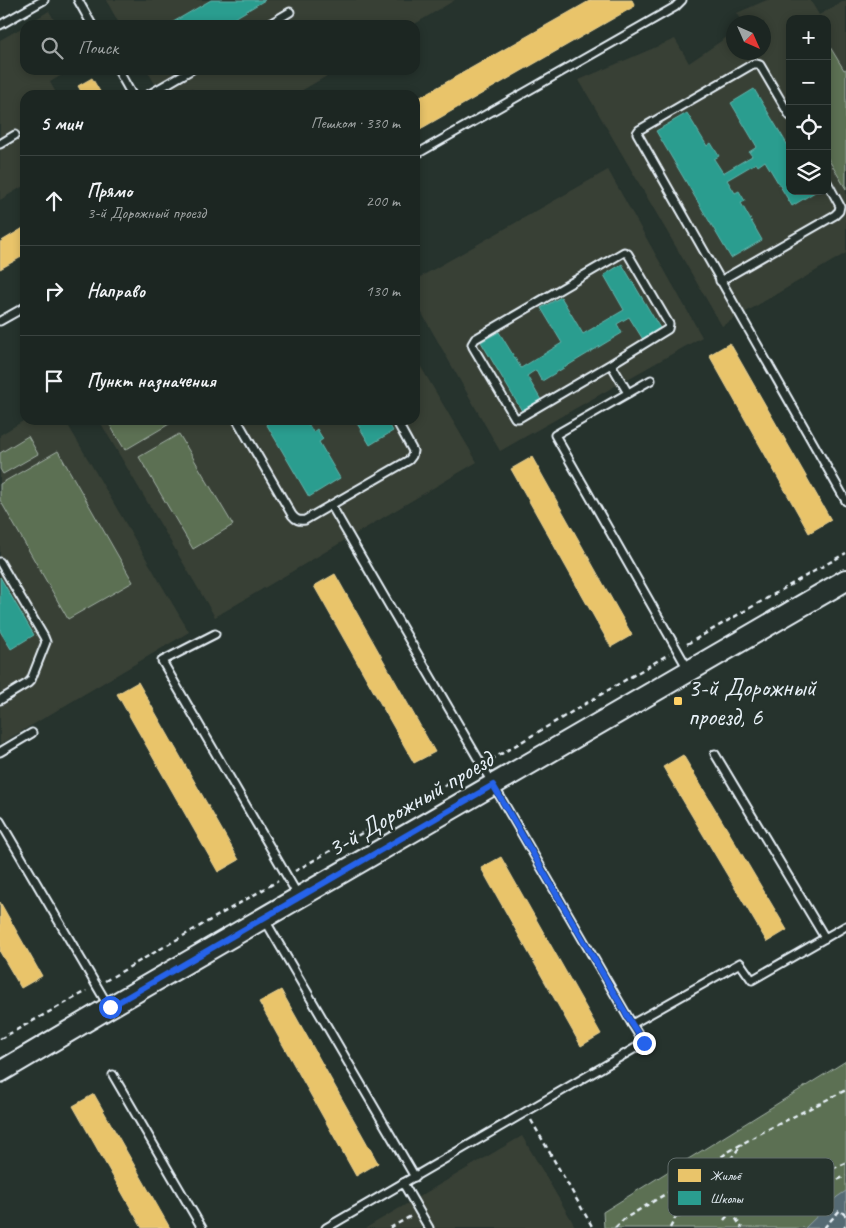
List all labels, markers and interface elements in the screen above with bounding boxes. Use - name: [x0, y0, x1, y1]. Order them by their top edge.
- north arrow: [726, 15, 771, 60]
- map controls: [786, 15, 831, 195]
- button: +: [786, 15, 831, 60]
- search box: [20, 20, 420, 75]
- icon: search: [38, 34, 66, 62]
- text: Поиск: [78, 36, 118, 60]
- button: −: [786, 60, 831, 105]
- button: locate: [786, 105, 831, 150]
- text: 5 мин: [40, 110, 82, 136]
- text: Пешком · 330 m: [311, 113, 400, 133]
- button: layers: [786, 150, 831, 195]
- text: Прямо: [87, 179, 132, 203]
- icon: ahead: [40, 187, 68, 215]
- text: 200 m: [366, 191, 400, 211]
- text: 3-й Дорожный проезд: [87, 203, 206, 223]
- icon: right: [40, 277, 68, 305]
- text: Направо: [87, 279, 145, 303]
- text: 130 m: [366, 281, 400, 301]
- icon: arrive: [40, 367, 68, 395]
- text: Пункт назначения: [87, 369, 216, 393]
- place label: 3-й Дорожный проезд, 6: [688, 672, 817, 733]
- marker: 3-й Дорожный проезд, 6: [672, 695, 684, 707]
- street label: 3-й Дорожный проезд: [322, 742, 501, 864]
- route start: [99, 996, 122, 1019]
- route end: [633, 1032, 656, 1055]
- legend: [668, 1158, 834, 1216]
- text: Жильё: [710, 1167, 743, 1184]
- text: Школы: [710, 1190, 744, 1207]

